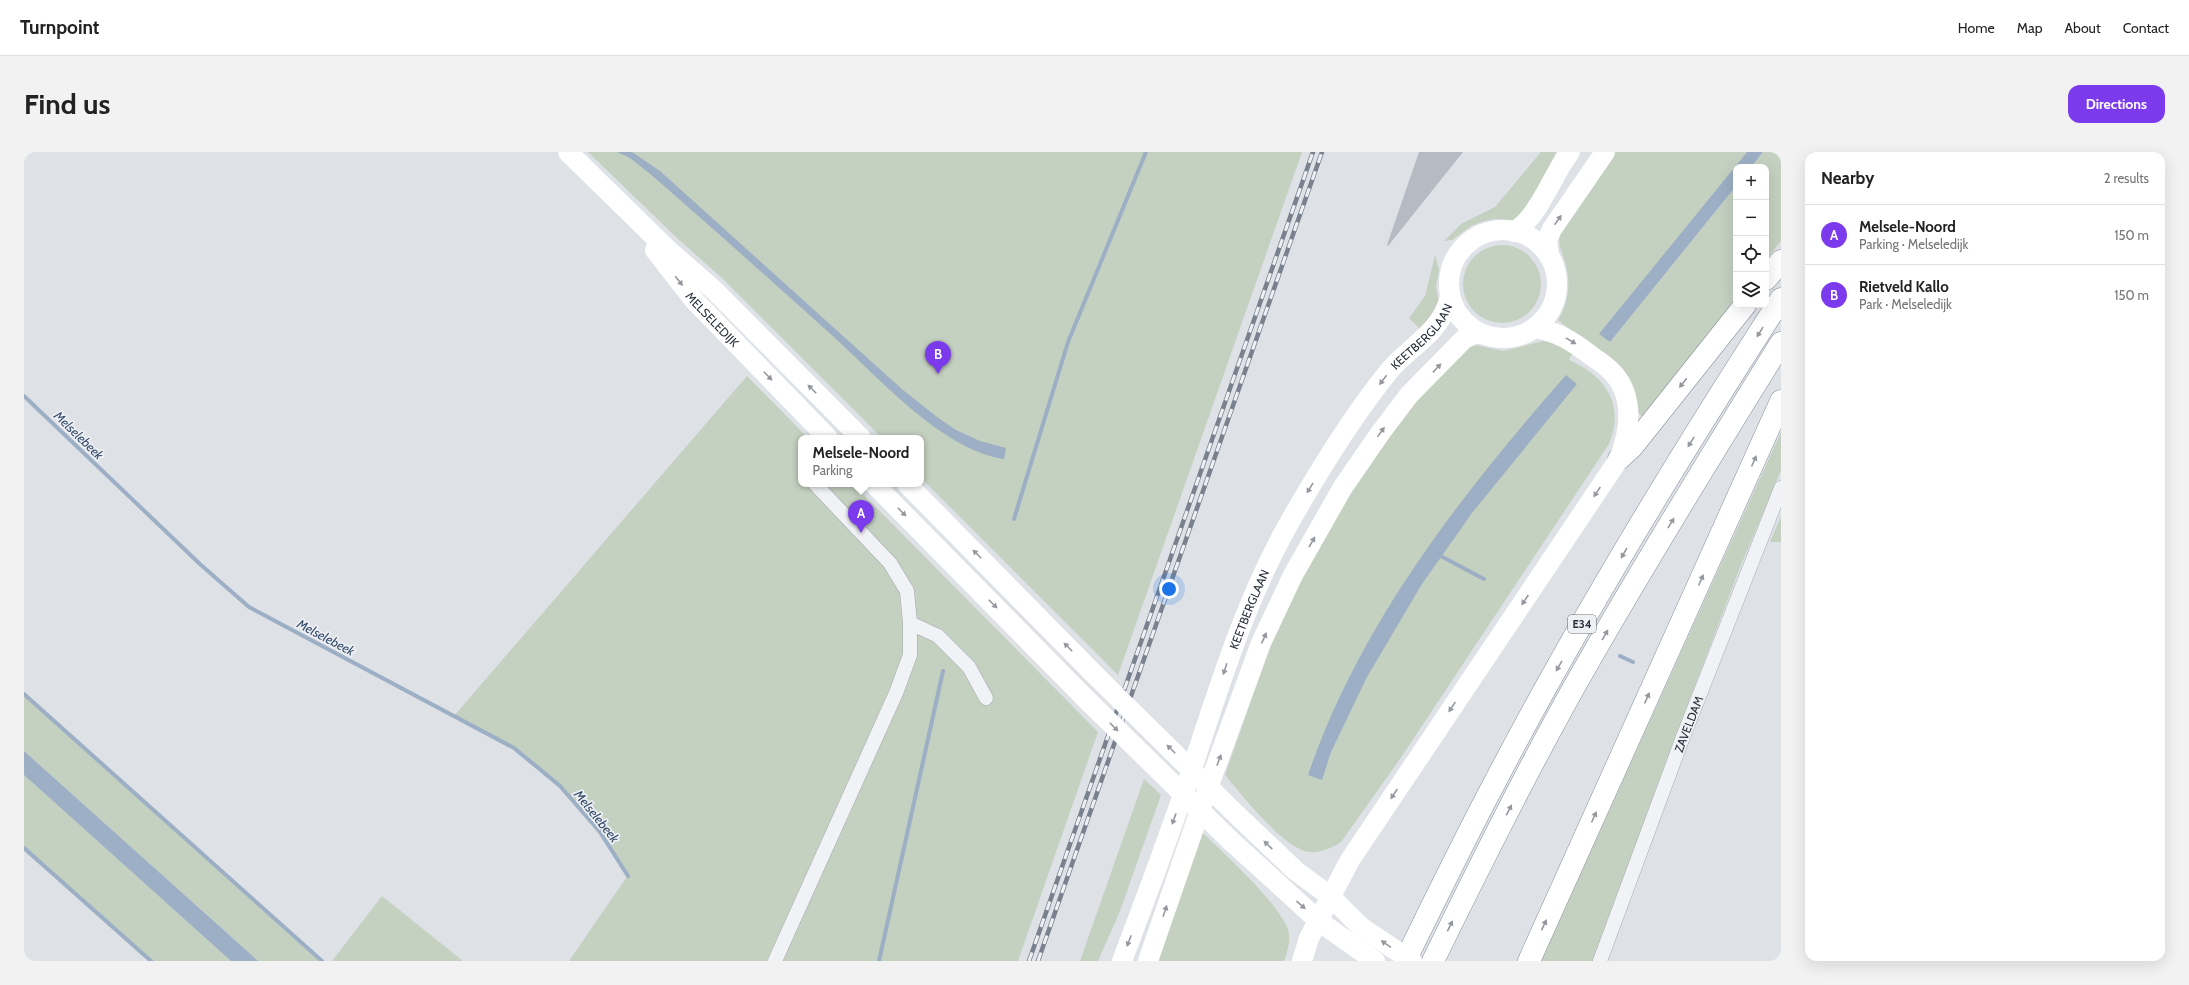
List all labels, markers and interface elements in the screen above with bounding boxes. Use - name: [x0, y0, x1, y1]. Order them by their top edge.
- text: Turnpoint: [20, 16, 99, 39]
- text: Home: [1958, 19, 1995, 37]
- text: Map: [2017, 19, 2042, 37]
- text: About: [2064, 19, 2101, 37]
- text: Contact: [2123, 19, 2169, 37]
- button: Directions: [2068, 85, 2165, 123]
- text: Find us: [24, 87, 110, 121]
- map controls: [1733, 164, 1769, 308]
- button: +: [1733, 164, 1769, 200]
- text: Nearby: [1821, 168, 1874, 188]
- text: 2 results: [2104, 170, 2149, 186]
- button: −: [1733, 200, 1769, 236]
- one-way arrow: [1554, 215, 1562, 225]
- text: Melsele-Noord: [1859, 218, 1956, 236]
- text: A: [1830, 227, 1838, 243]
- text: 150 m: [2114, 227, 2149, 243]
- button: locate: [1733, 236, 1769, 272]
- text: Parking · Melseledijk: [1859, 236, 1968, 252]
- button: layers: [1733, 272, 1769, 308]
- one-way arrow: [675, 275, 683, 286]
- text: Rietveld Kallo: [1859, 278, 1949, 296]
- text: B: [1830, 287, 1838, 303]
- text: 150 m: [2114, 287, 2149, 303]
- street label: MELSELEDIJK: [683, 289, 743, 350]
- text: Park · Melseledijk: [1859, 296, 1952, 312]
- street label: KEETBERGLAAN: [1387, 301, 1455, 372]
- one-way arrow: [1756, 327, 1764, 337]
- one-way arrow: [1565, 338, 1577, 345]
- pin: B: [925, 341, 951, 374]
- one-way arrow: [1432, 363, 1442, 373]
- one-way arrow: [763, 371, 772, 381]
- one-way arrow: [1379, 375, 1387, 386]
- one-way arrow: [1679, 377, 1687, 388]
- one-way arrow: [808, 384, 817, 394]
- water label: Melselebeek: [50, 407, 107, 463]
- one-way arrow: [1377, 426, 1386, 437]
- popup: [798, 435, 924, 487]
- one-way arrow: [1687, 437, 1695, 447]
- text: Melsele-Noord: [813, 444, 909, 462]
- one-way arrow: [1751, 456, 1757, 467]
- text: Parking: [813, 462, 853, 478]
- one-way arrow: [1306, 483, 1314, 493]
- one-way arrow: [1594, 486, 1601, 498]
- pin: A: [848, 500, 874, 533]
- one-way arrow: [897, 507, 907, 517]
- one-way arrow: [1667, 517, 1674, 529]
- one-way arrow: [1309, 536, 1316, 547]
- one-way arrow: [1620, 547, 1627, 559]
- one-way arrow: [972, 549, 982, 559]
- street label: KEETBERGLAAN: [1226, 567, 1272, 651]
- one-way arrow: [1697, 574, 1704, 586]
- your location: [1159, 579, 1179, 599]
- one-way arrow: [1521, 594, 1529, 605]
- one-way arrow: [988, 599, 998, 609]
- water label: Melselebeek: [294, 615, 358, 659]
- road number: E34: [1568, 615, 1596, 633]
- one-way arrow: [1601, 629, 1608, 641]
- one-way arrow: [1261, 632, 1267, 643]
- one-way arrow: [1063, 642, 1073, 652]
- one-way arrow: [1555, 660, 1562, 672]
- one-way arrow: [1222, 663, 1228, 675]
- one-way arrow: [1644, 693, 1650, 704]
- street label: ZAVELDAM: [1671, 693, 1706, 754]
- one-way arrow: [1448, 702, 1456, 713]
- one-way arrow: [1109, 722, 1119, 731]
- one-way arrow: [1166, 745, 1176, 754]
- one-way arrow: [1216, 753, 1222, 765]
- water label: Melselebeek: [570, 786, 623, 846]
- one-way arrow: [1390, 789, 1398, 799]
- one-way arrow: [1505, 804, 1512, 816]
- one-way arrow: [1591, 811, 1597, 823]
- one-way arrow: [1171, 814, 1177, 826]
- one-way arrow: [1263, 840, 1273, 849]
- one-way arrow: [1295, 901, 1306, 910]
- one-way arrow: [1163, 905, 1169, 917]
- one-way arrow: [1542, 919, 1548, 931]
- one-way arrow: [1447, 920, 1453, 932]
- one-way arrow: [1126, 936, 1132, 948]
- one-way arrow: [1381, 940, 1392, 948]

